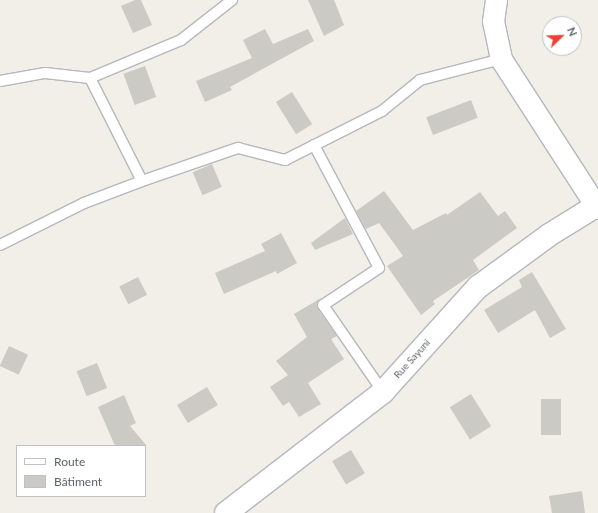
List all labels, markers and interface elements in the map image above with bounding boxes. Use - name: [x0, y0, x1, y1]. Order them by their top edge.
- north arrow: [542, 16, 582, 56]
- text: N: [565, 25, 580, 38]
- street label: Rue Sayuni: [391, 337, 433, 381]
- legend: [16, 445, 146, 497]
- text: Route: [54, 454, 85, 469]
- text: Bâtiment: [54, 474, 102, 489]

